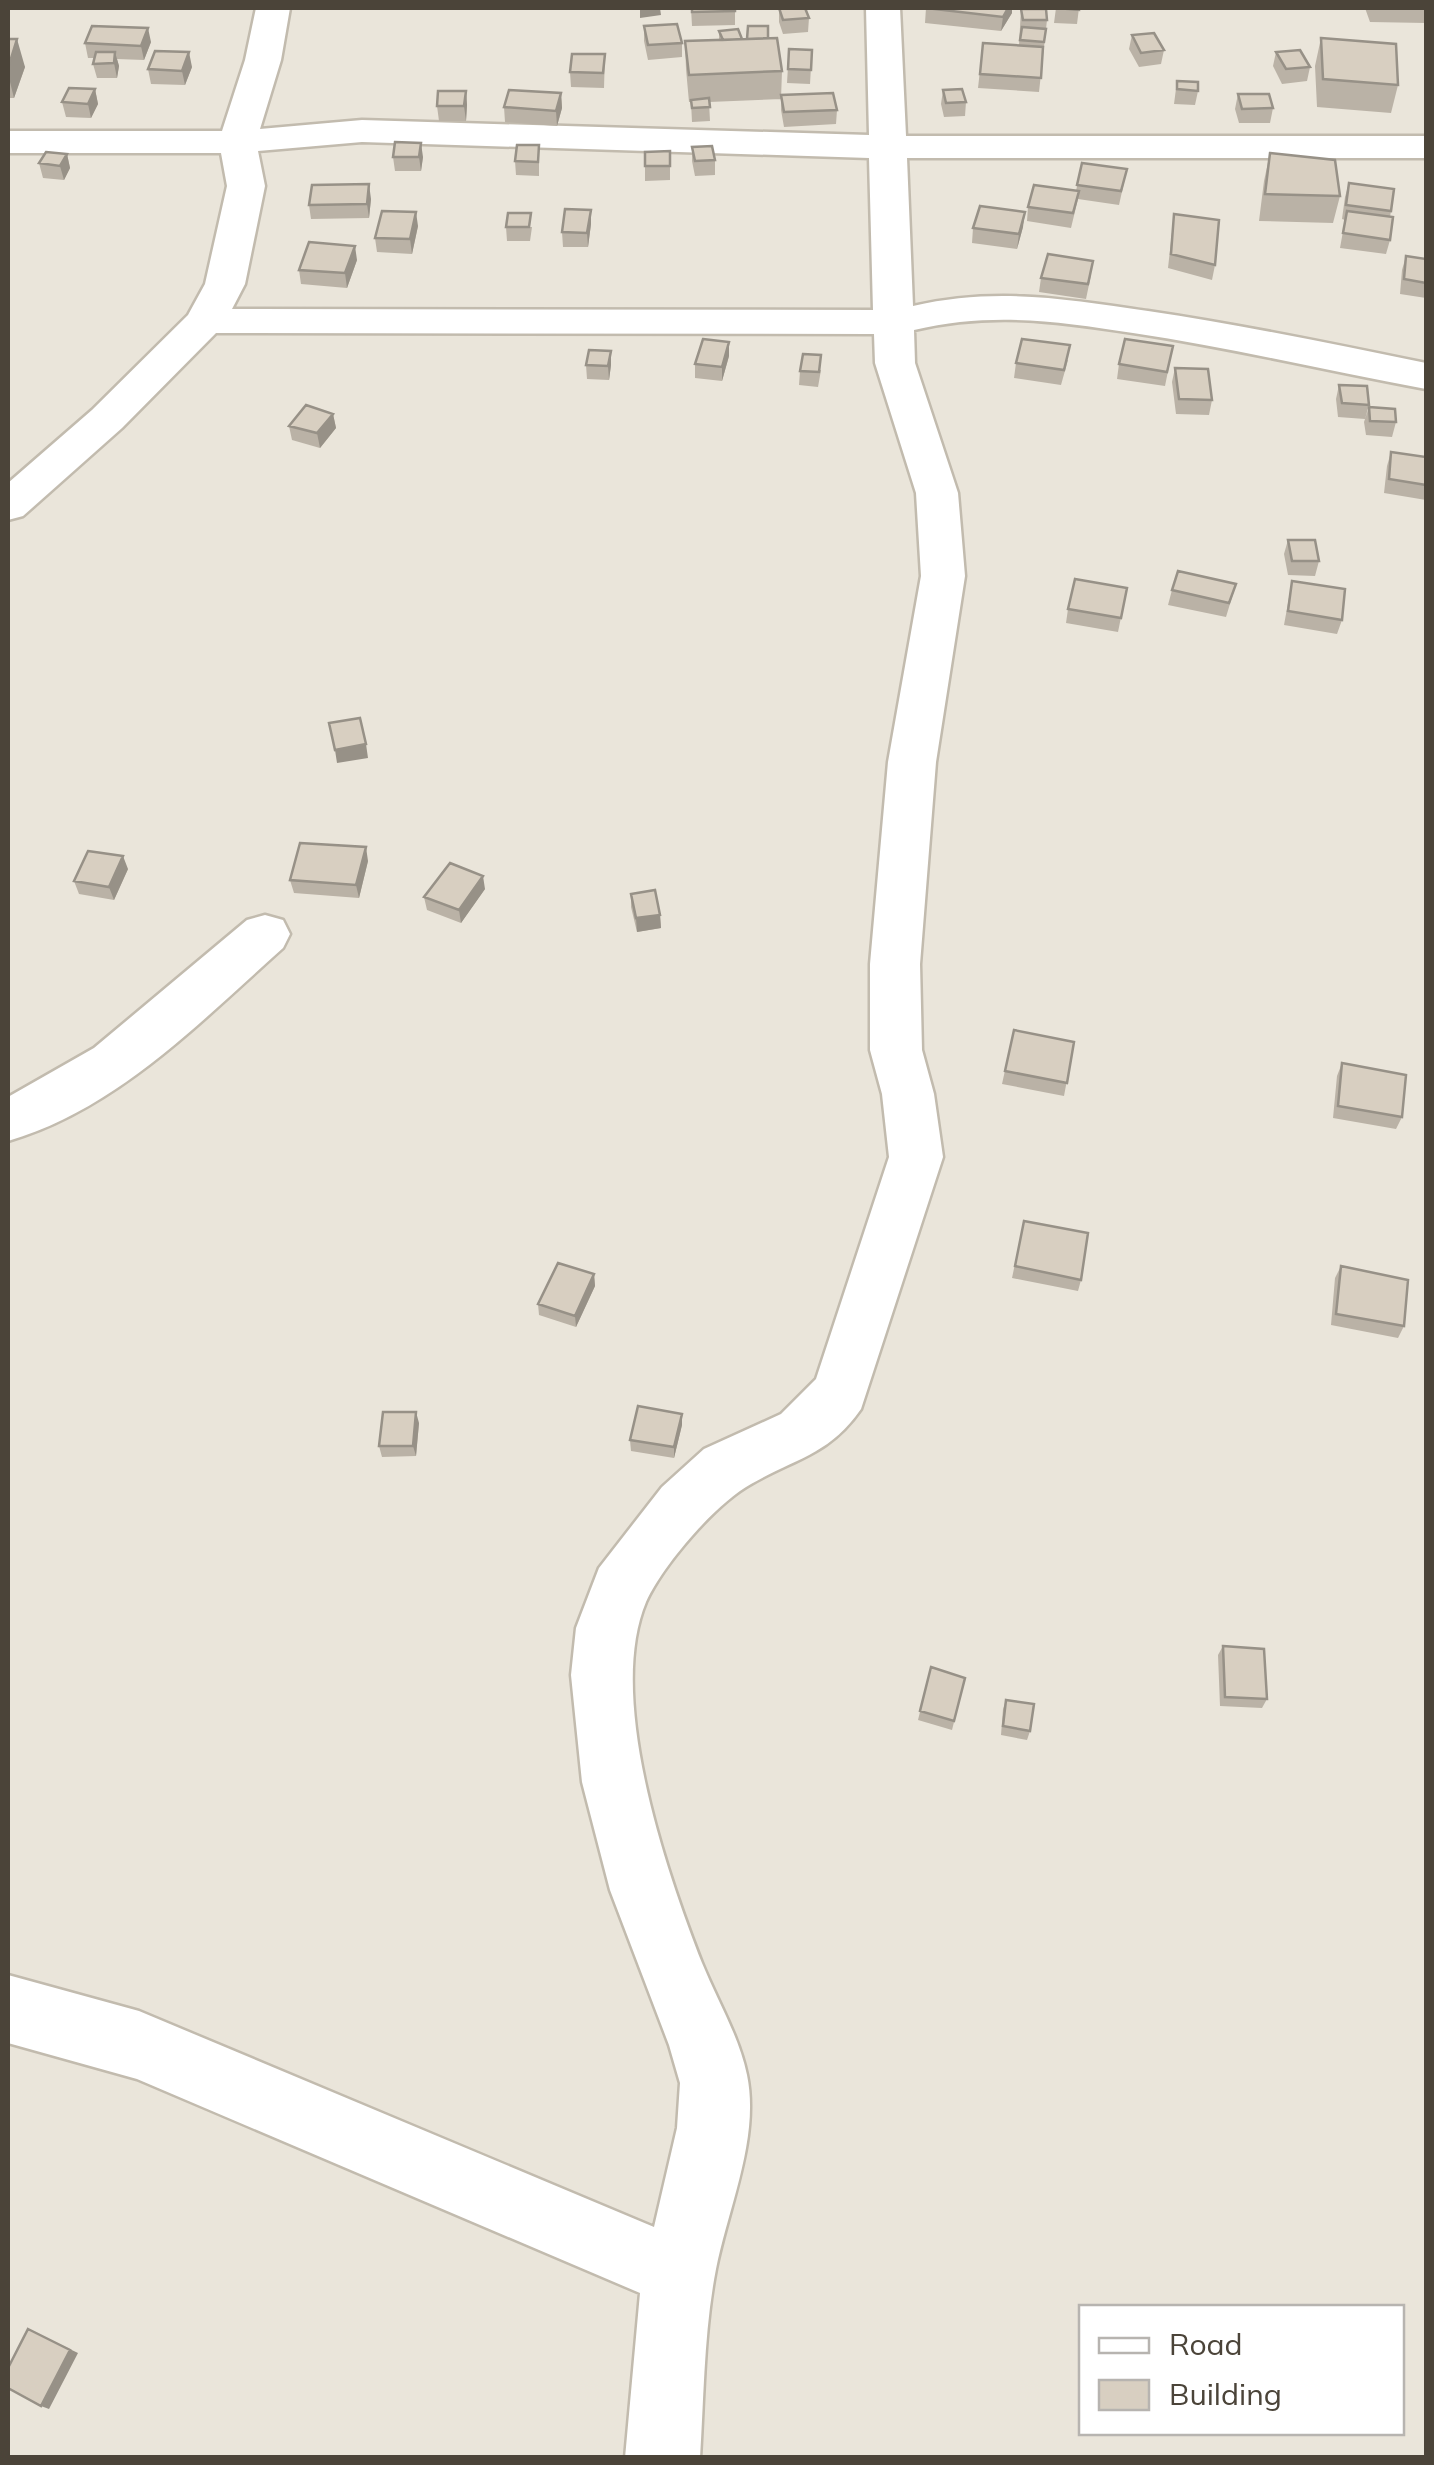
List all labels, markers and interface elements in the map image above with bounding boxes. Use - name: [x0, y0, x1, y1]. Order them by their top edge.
- legend: [1079, 2305, 1404, 2435]
- text: Road: [1169, 2325, 1243, 2363]
- text: Building: [1169, 2375, 1282, 2413]

